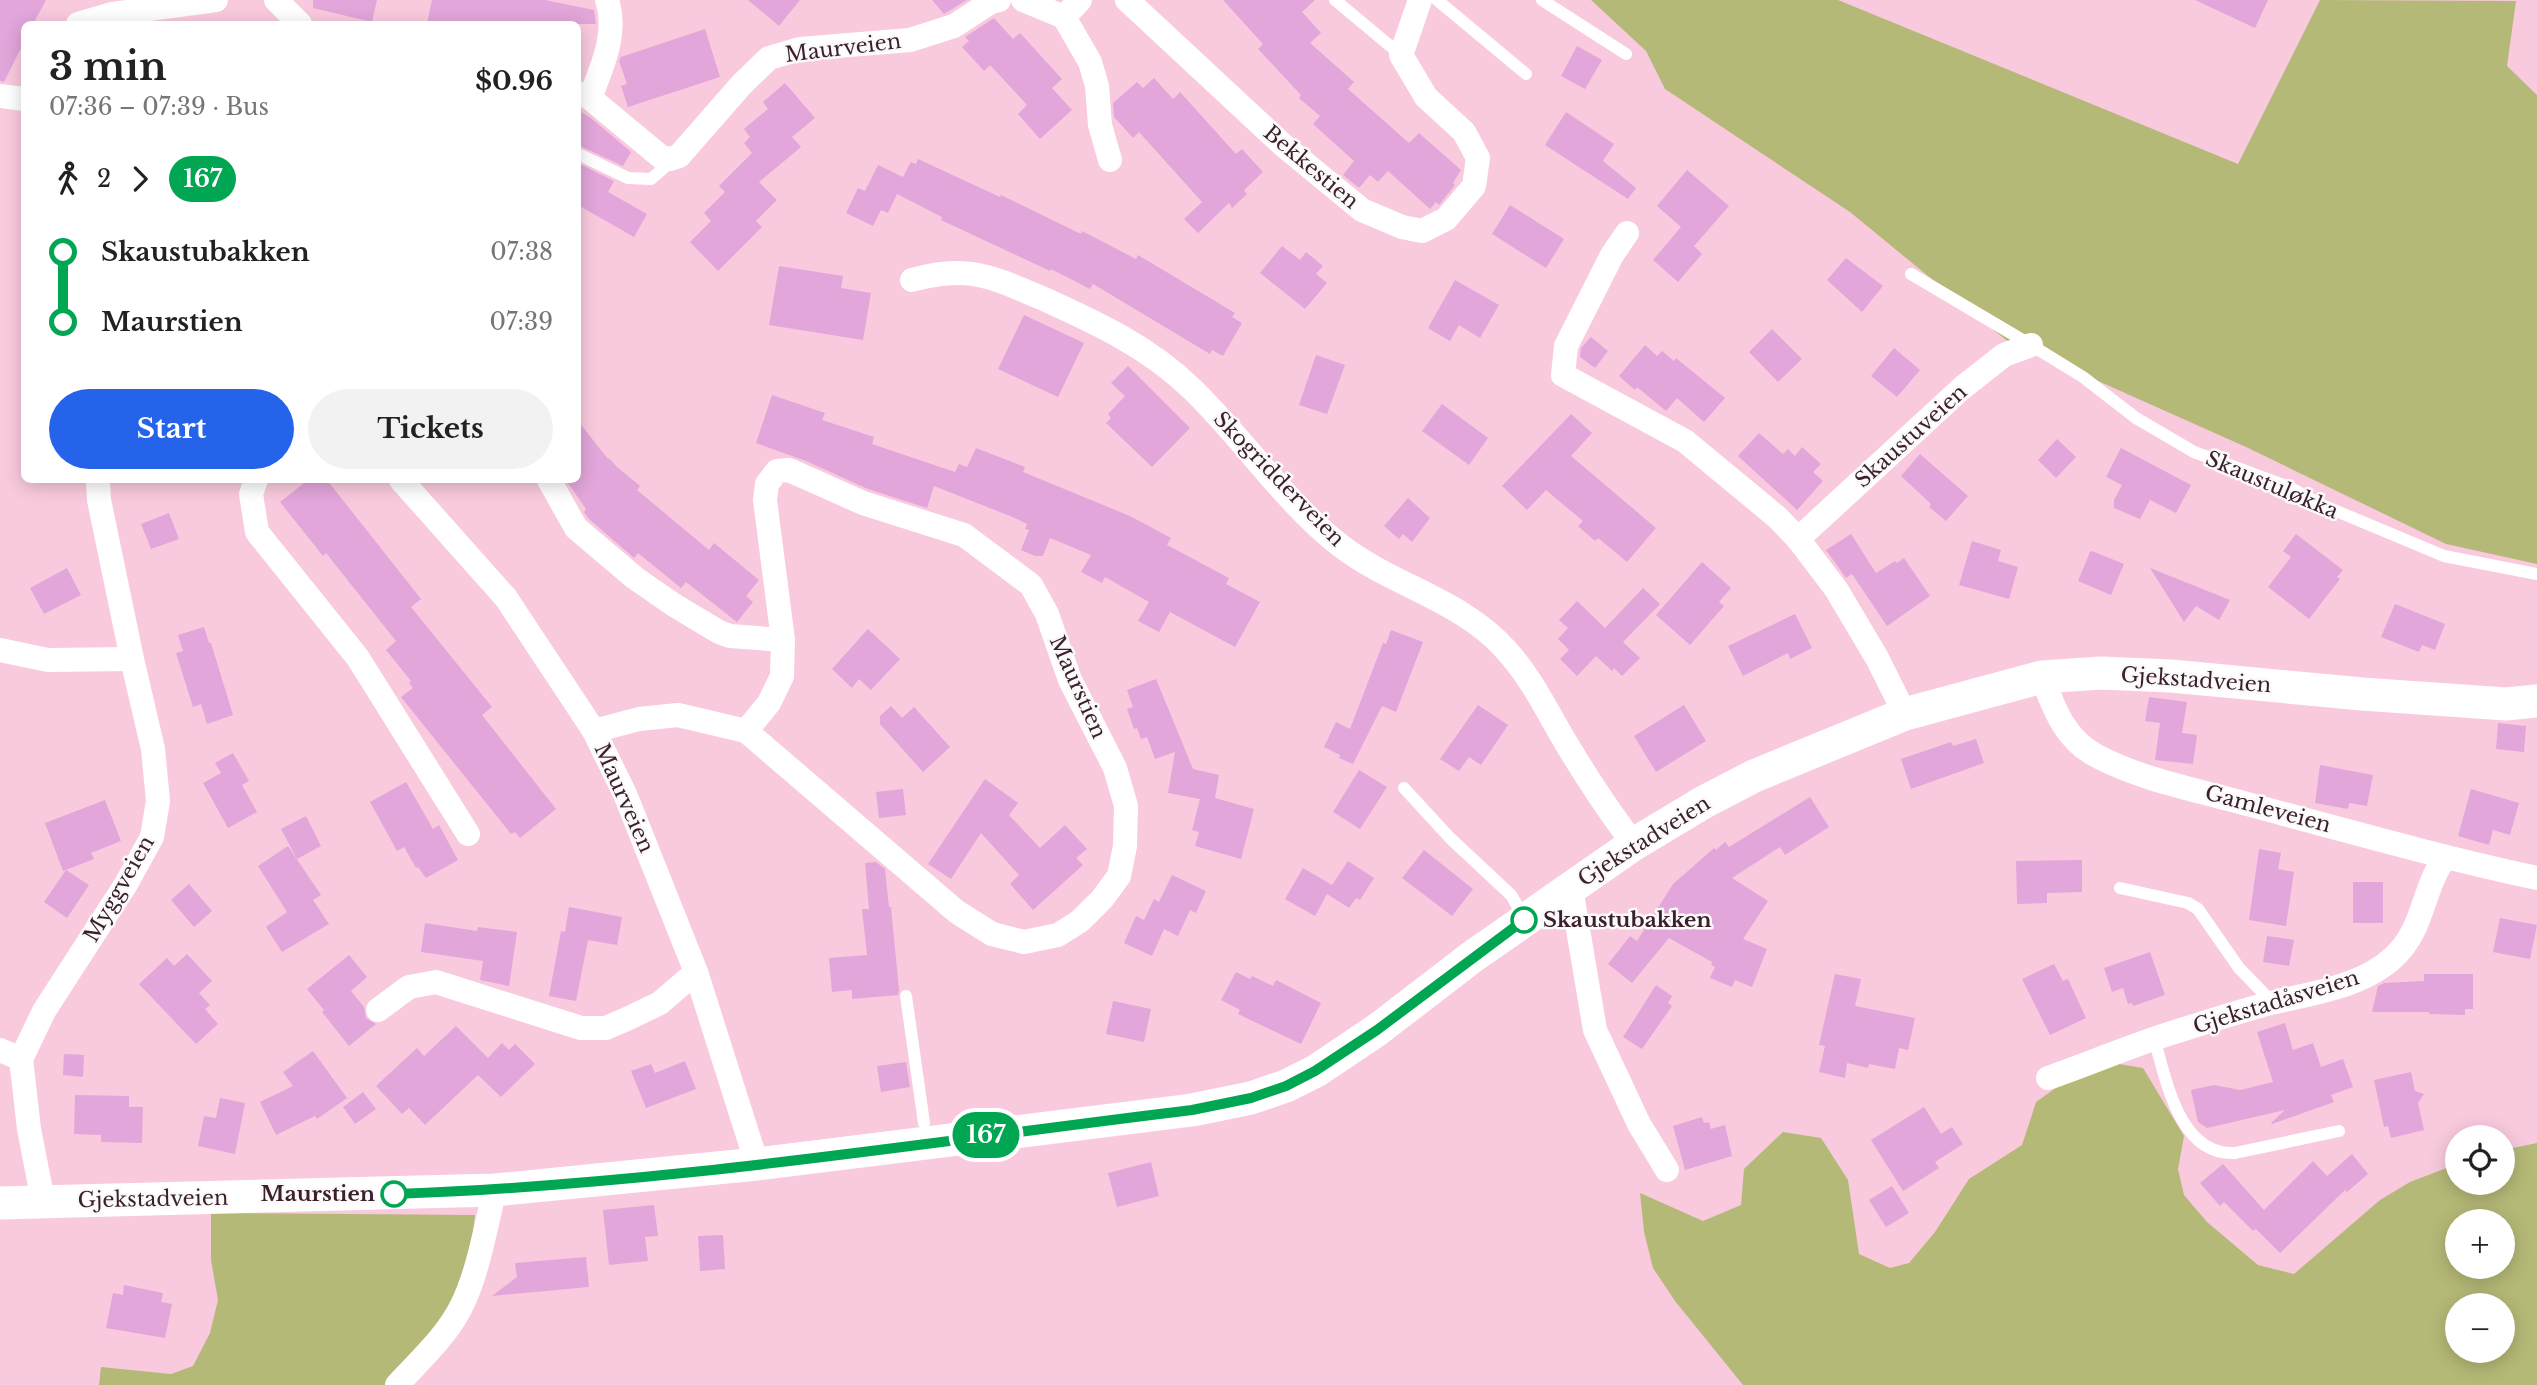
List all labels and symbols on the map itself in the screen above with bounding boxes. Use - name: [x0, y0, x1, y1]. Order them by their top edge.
- street label: Maurveien: [784, 28, 902, 68]
- street label: Bekkestien: [1258, 120, 1364, 214]
- street label: Skaustuveien: [1850, 379, 1972, 493]
- street label: Skogridderveien: [1208, 406, 1350, 552]
- street label: Skaustuløkka: [2202, 445, 2343, 525]
- street label: Maurstien: [1044, 632, 1112, 742]
- street label: Gjekstadveien: [2120, 662, 2272, 698]
- street label: Maurveien: [588, 739, 660, 857]
- street label: Gamleveien: [2202, 780, 2334, 838]
- street label: Gjekstadveien: [1573, 790, 1715, 892]
- street label: Myggveien: [78, 831, 160, 947]
- marker: Skaustubakken: [1511, 907, 1537, 933]
- place label: Skaustubakken: [1543, 907, 1712, 933]
- street label: Gjekstadåsveien: [2190, 964, 2362, 1040]
- line badge: 167: [946, 1112, 1026, 1158]
- place label: Maurstien: [261, 1181, 375, 1207]
- marker: Maurstien: [381, 1181, 407, 1207]
- street label: Gjekstadveien: [77, 1185, 229, 1213]

